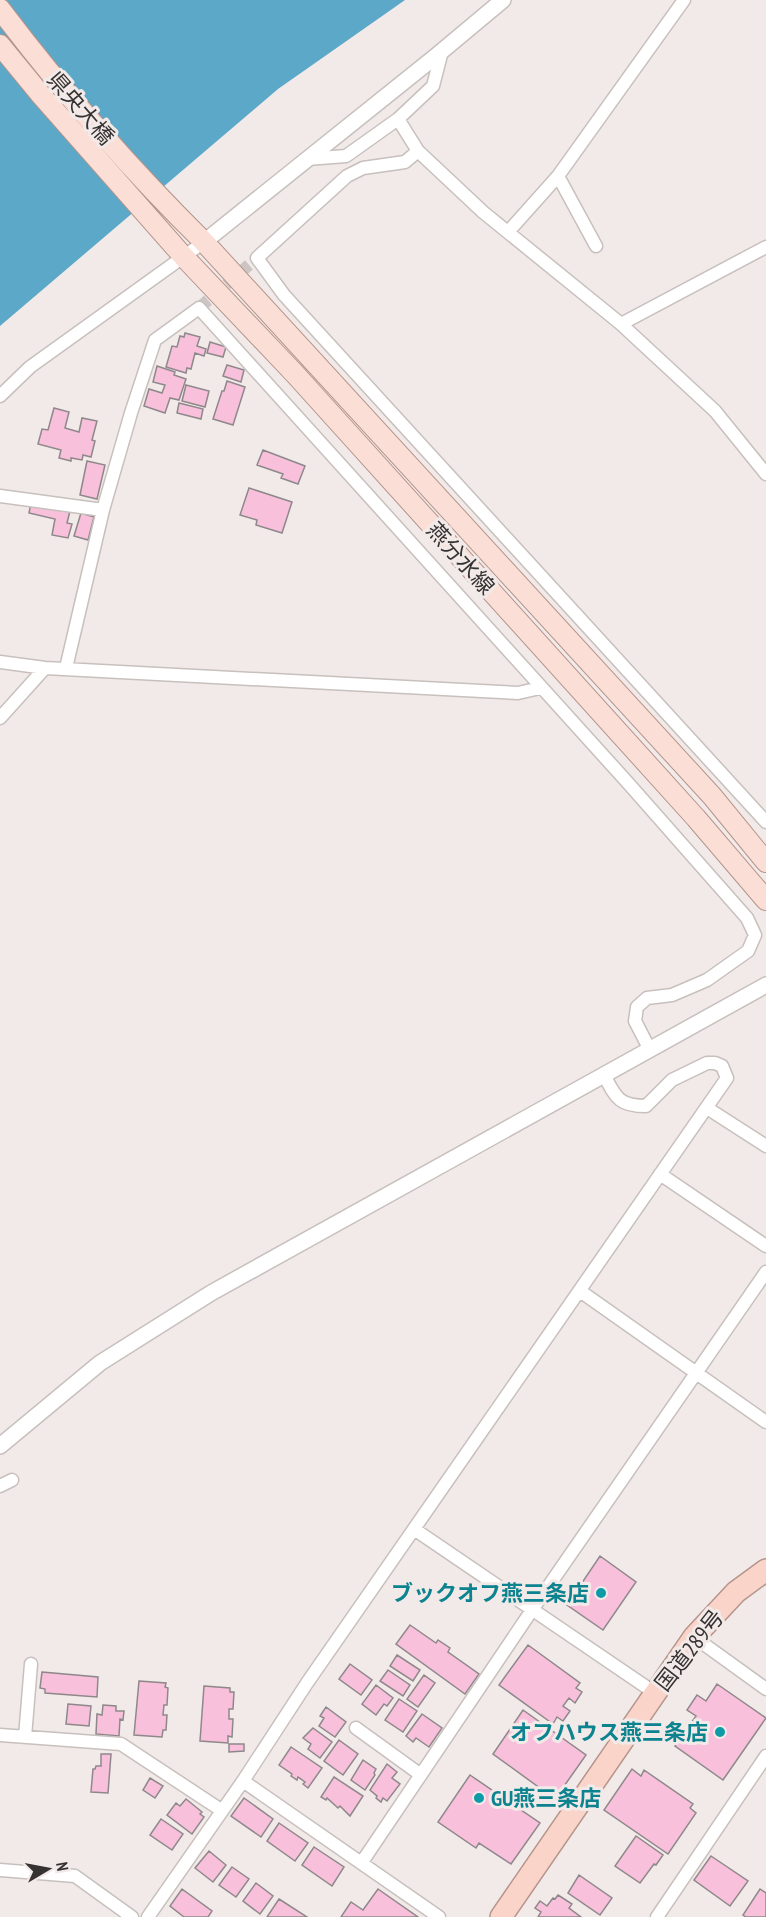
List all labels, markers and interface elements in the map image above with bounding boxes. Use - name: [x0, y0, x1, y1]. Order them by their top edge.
- street label: 県央大橋: [42, 66, 120, 150]
- street label: 燕分水線: [421, 516, 501, 600]
- place label: ブックオフ燕三条店: [391, 1579, 589, 1607]
- marker: ブックオフ燕三条店: [594, 1586, 608, 1600]
- street label: 国道289号: [649, 1604, 729, 1696]
- place label: オフハウス燕三条店: [510, 1718, 708, 1746]
- marker: オフハウス燕三条店: [713, 1725, 727, 1739]
- place label: GU燕三条店: [491, 1784, 601, 1812]
- marker: GU燕三条店: [472, 1791, 486, 1805]
- north arrow: [18, 1839, 78, 1899]
- text: N: [52, 1860, 73, 1872]

